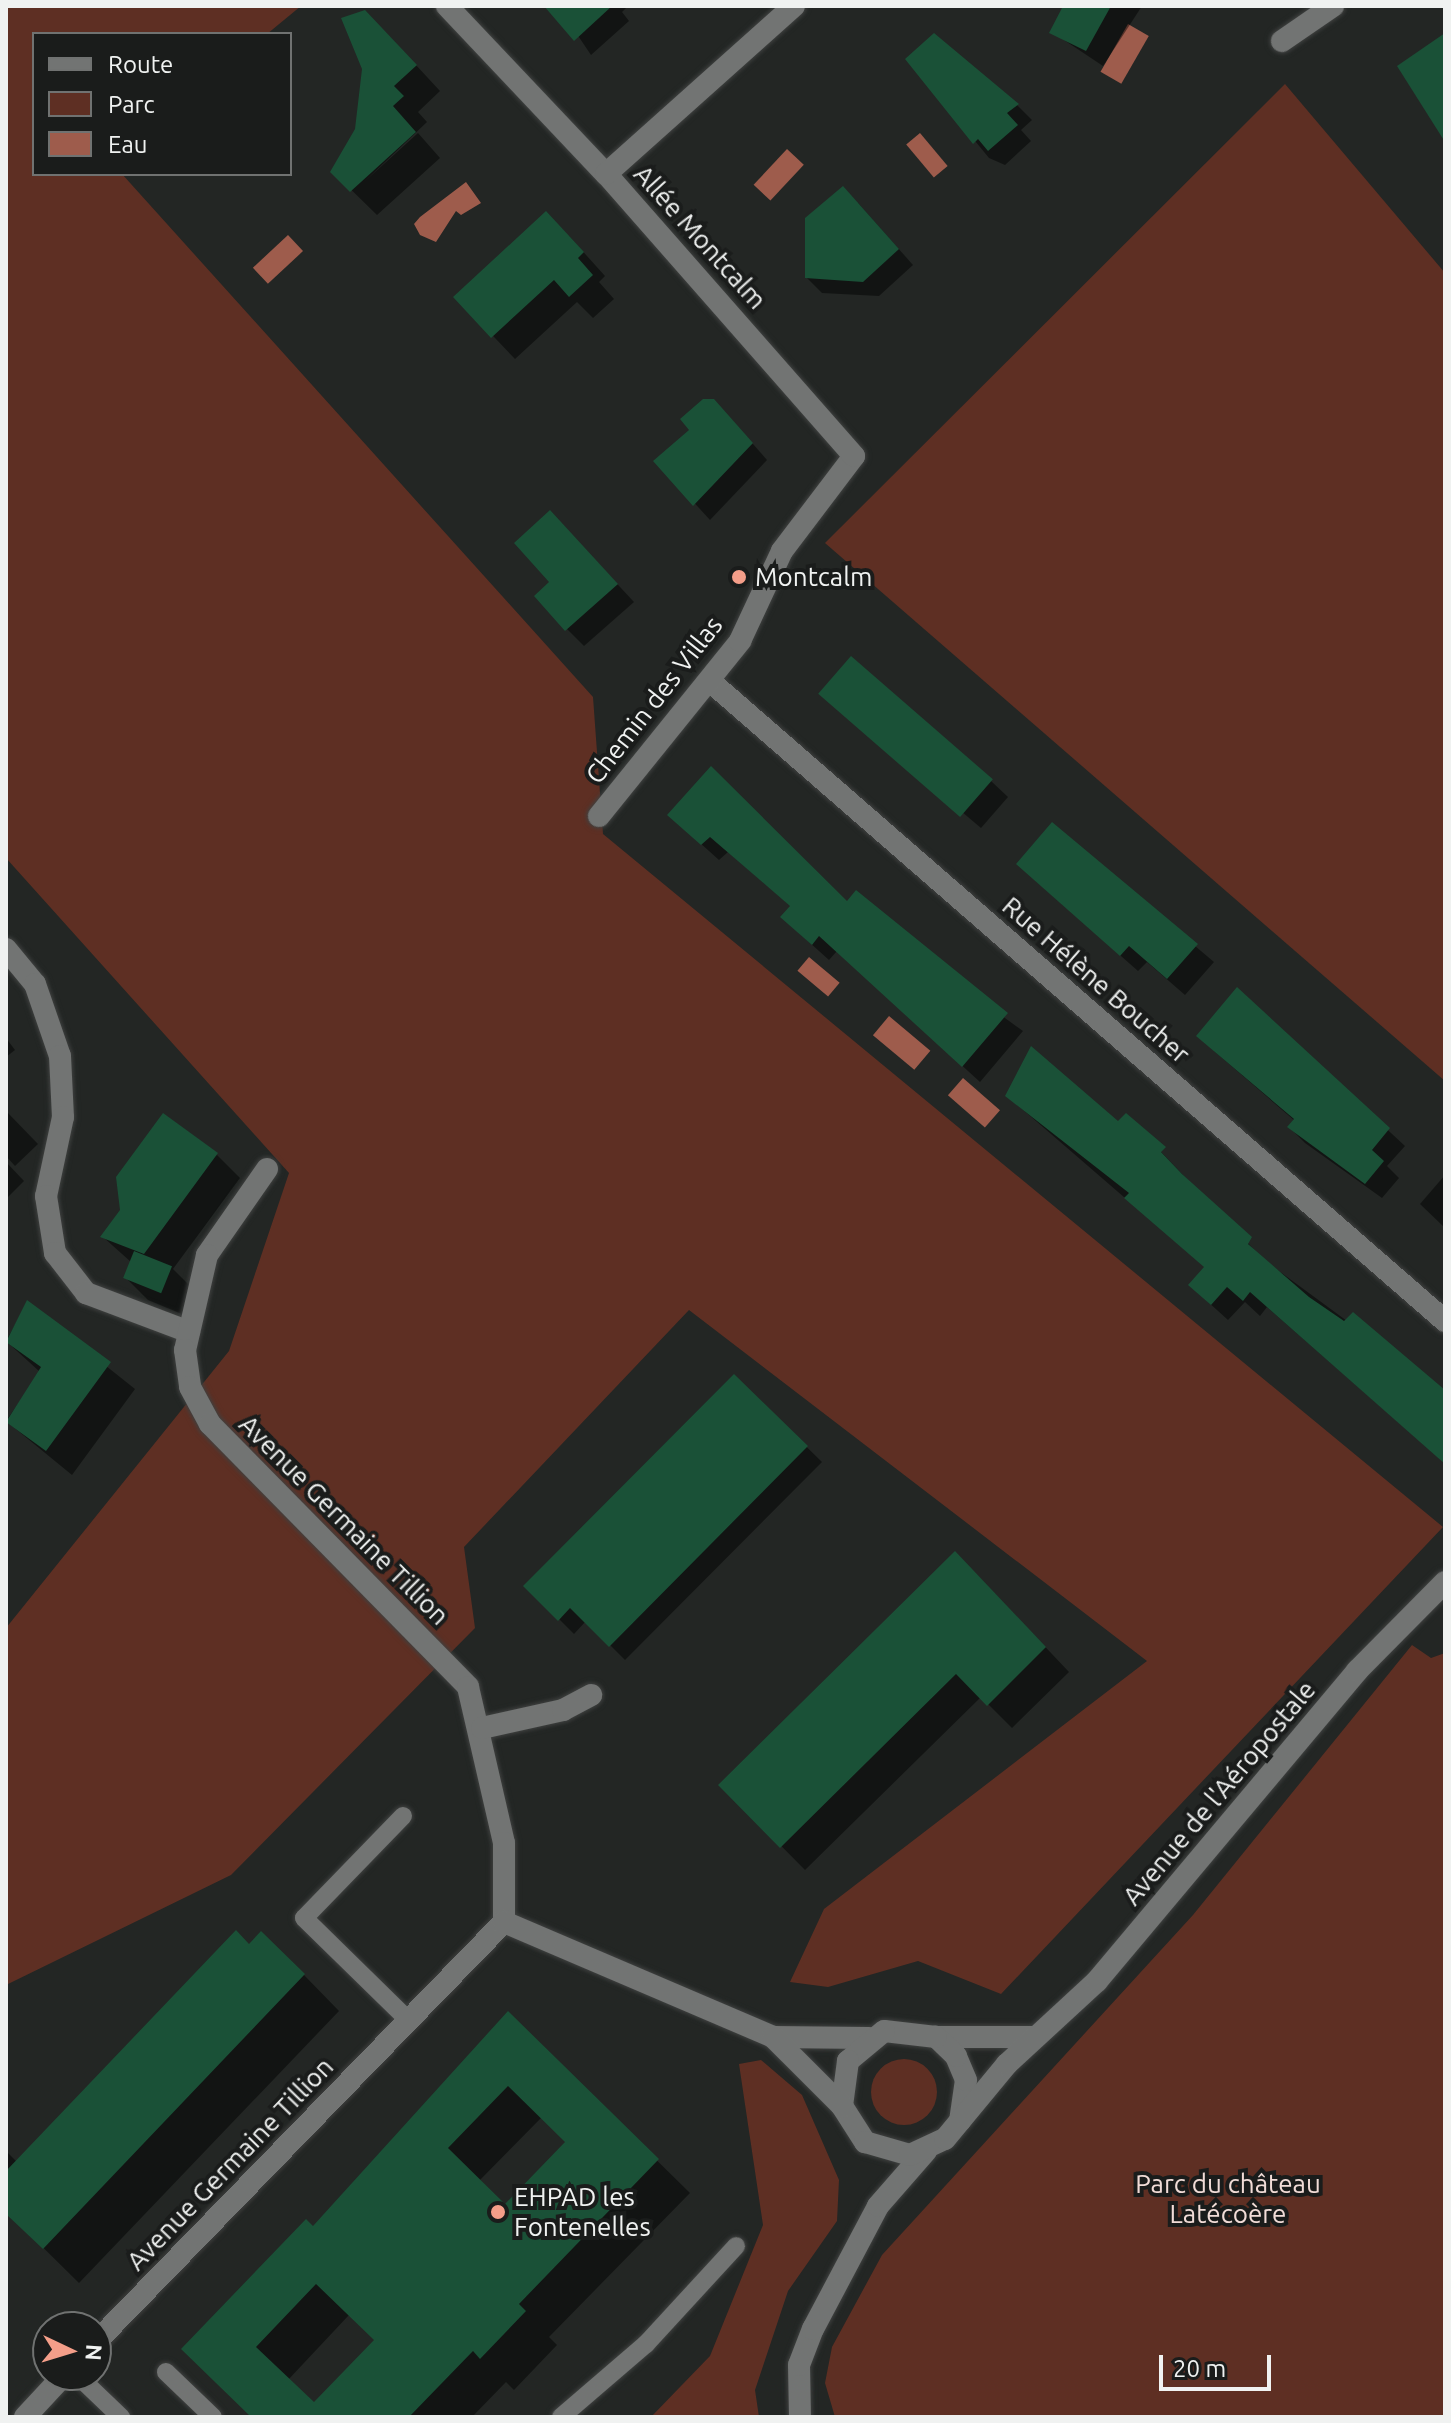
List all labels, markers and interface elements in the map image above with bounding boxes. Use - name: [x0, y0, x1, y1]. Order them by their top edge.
- legend: [32, 32, 292, 176]
- text: Route: [108, 51, 173, 78]
- text: Parc: [108, 91, 155, 118]
- text: Eau: [108, 131, 147, 158]
- street label: Allée Montcalm: [627, 159, 773, 315]
- place label: Montcalm: [755, 561, 872, 593]
- marker: Montcalm: [730, 568, 748, 586]
- street label: Chemin des Villas: [579, 610, 729, 790]
- street label: Rue Hélène Boucher: [996, 890, 1196, 1070]
- street label: Avenue Germaine Tillion: [233, 1409, 455, 1631]
- street label: Avenue de l'Aéropostale: [1116, 1675, 1322, 1911]
- street label: Avenue Germaine Tillion: [120, 2051, 340, 2277]
- park label: Parc du château Latécoère: [1135, 2168, 1321, 2230]
- place label: EHPAD les Fontenelles: [514, 2181, 651, 2242]
- marker: EHPAD les Fontenelles: [489, 2203, 507, 2221]
- north arrow: [32, 2311, 112, 2391]
- scale bar: [1163, 2339, 1275, 2389]
- text: N: [81, 2343, 107, 2362]
- text: 20 m: [1173, 2355, 1226, 2382]

